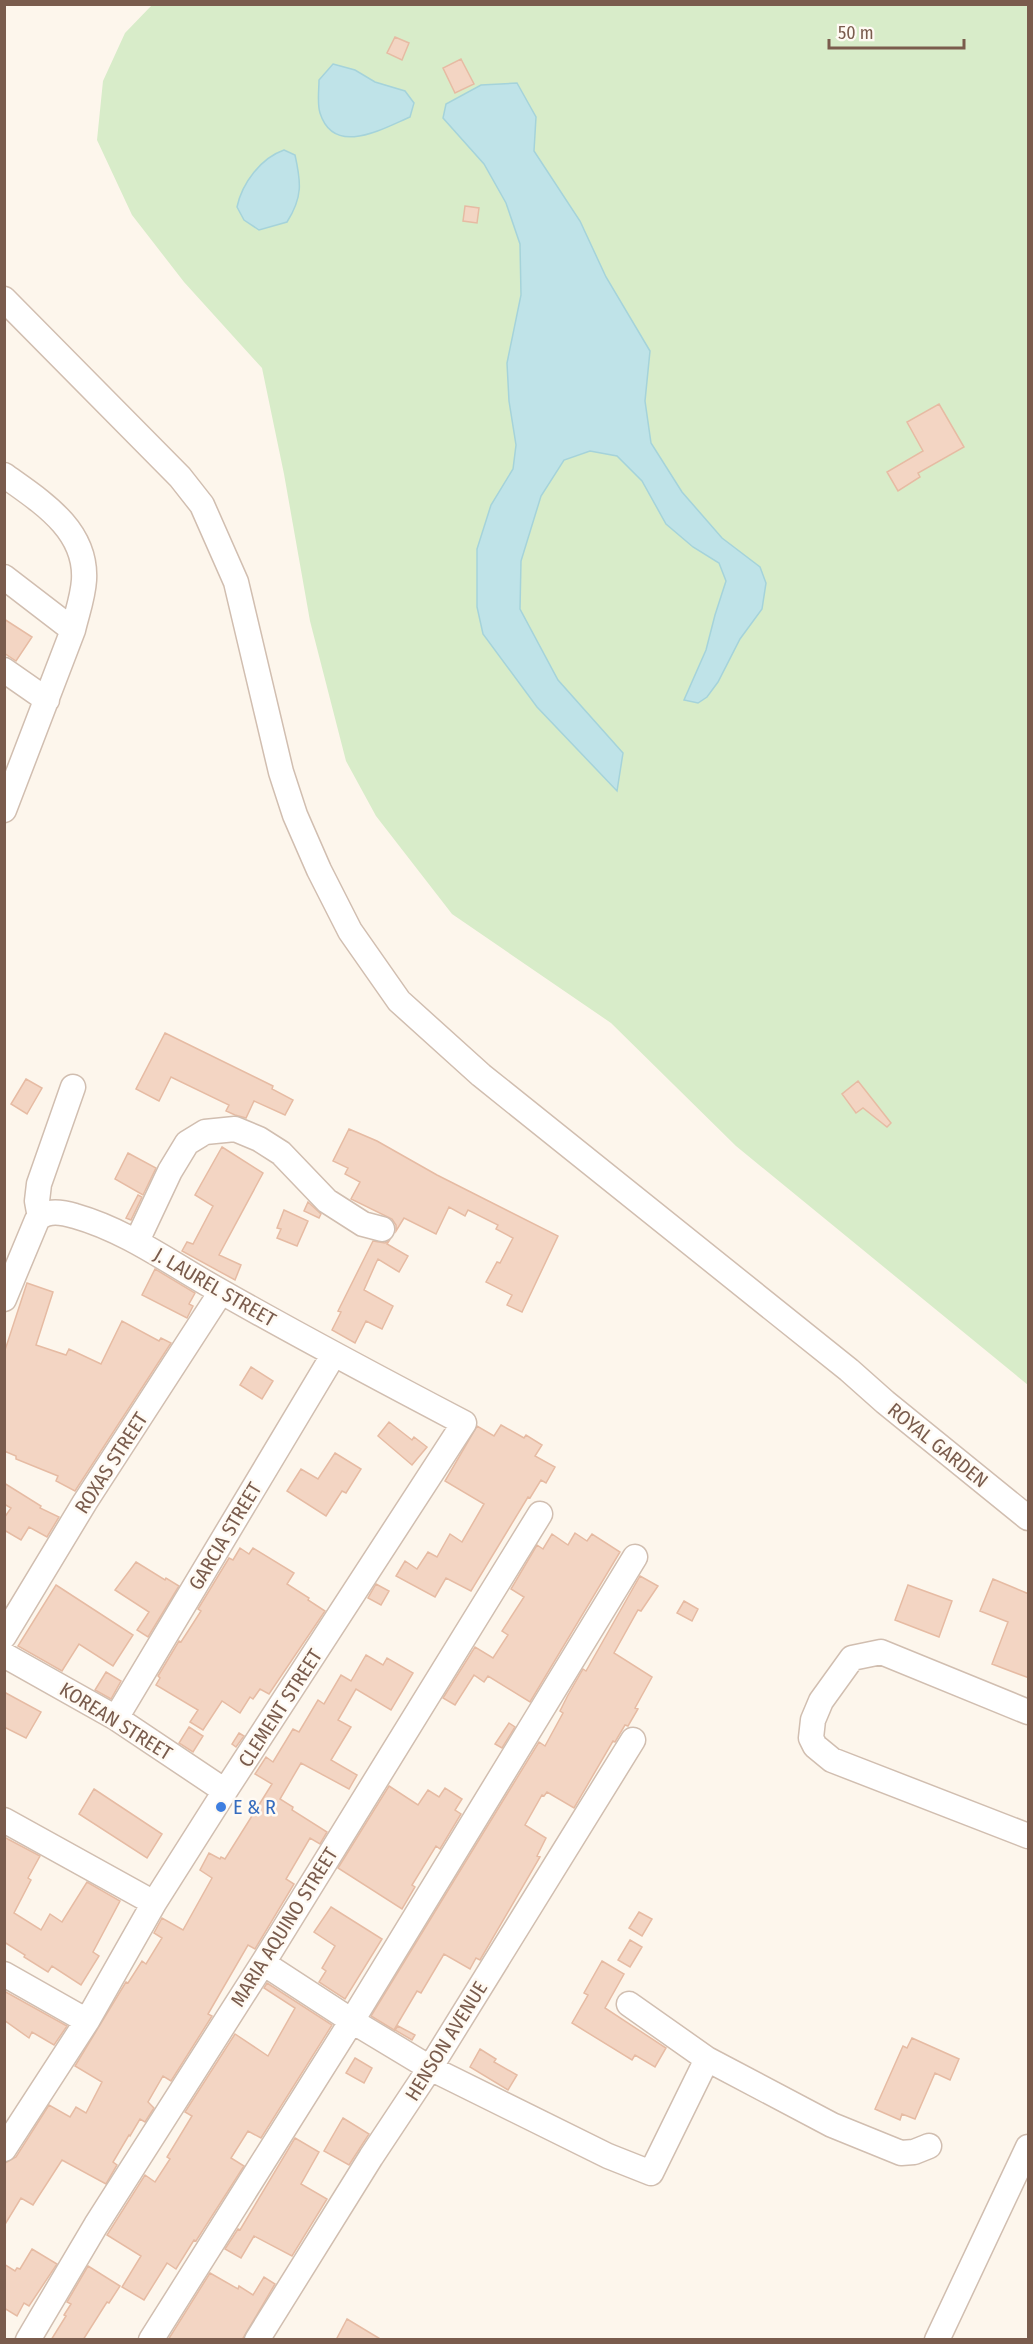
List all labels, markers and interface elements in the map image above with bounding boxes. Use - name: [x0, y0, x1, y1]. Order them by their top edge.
- scale bar: [829, 12, 964, 50]
- text: 50 m: [838, 22, 874, 44]
- street label: J. LAUREL STREET: [150, 1242, 281, 1332]
- street label: ROYAL GARDEN: [883, 1397, 993, 1493]
- street label: ROXAS STREET: [69, 1407, 153, 1518]
- street label: GARCIA STREET: [184, 1477, 267, 1594]
- street label: CLEMENT STREET: [233, 1644, 327, 1771]
- street label: KOREAN STREET: [55, 1677, 177, 1766]
- place label: E & R: [233, 1795, 276, 1819]
- marker: E & R: [214, 1800, 228, 1814]
- street label: MARIA AQUINO STREET: [225, 1842, 343, 2011]
- street label: HENSON AVENUE: [400, 1977, 492, 2105]

